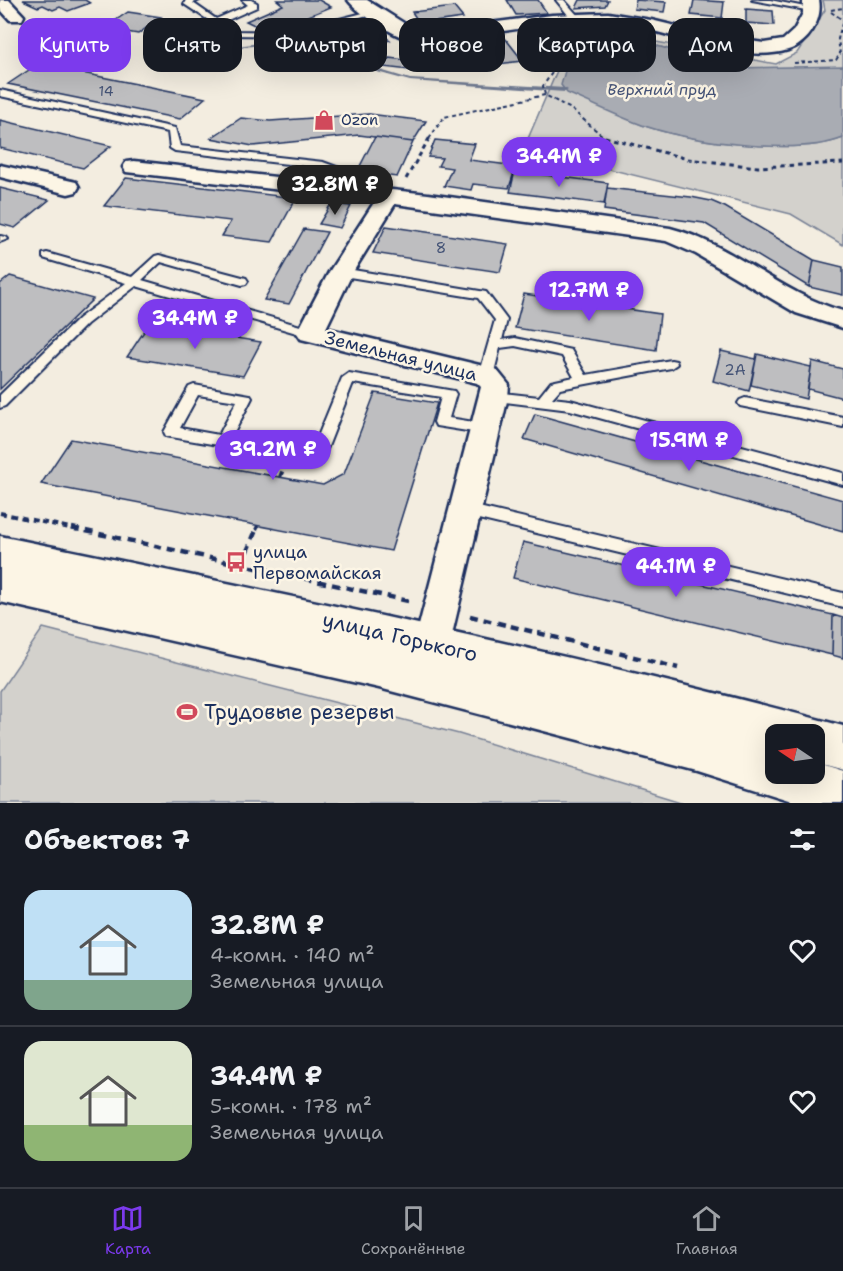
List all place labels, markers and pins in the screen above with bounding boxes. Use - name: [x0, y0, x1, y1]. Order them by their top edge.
- shop icon: Ozon: [312, 108, 336, 132]
- place label: Ozon: [341, 110, 378, 130]
- pin: 34.4M ₽: [504, 137, 614, 188]
- pin: 32.8M ₽: [280, 165, 390, 216]
- pin: 12.7M ₽: [534, 271, 644, 322]
- pin: 34.4M ₽: [140, 299, 250, 350]
- pin: 15.9M ₽: [634, 421, 744, 472]
- pin: 39.2M ₽: [218, 430, 328, 481]
- place label: улица Первомайская: [253, 540, 382, 585]
- pin: 44.1M ₽: [621, 547, 731, 598]
- bus stop icon: улица Первомайская: [224, 550, 248, 574]
- place label: Трудовые резервы: [204, 698, 394, 726]
- sports icon: Трудовые резервы: [175, 700, 199, 724]

